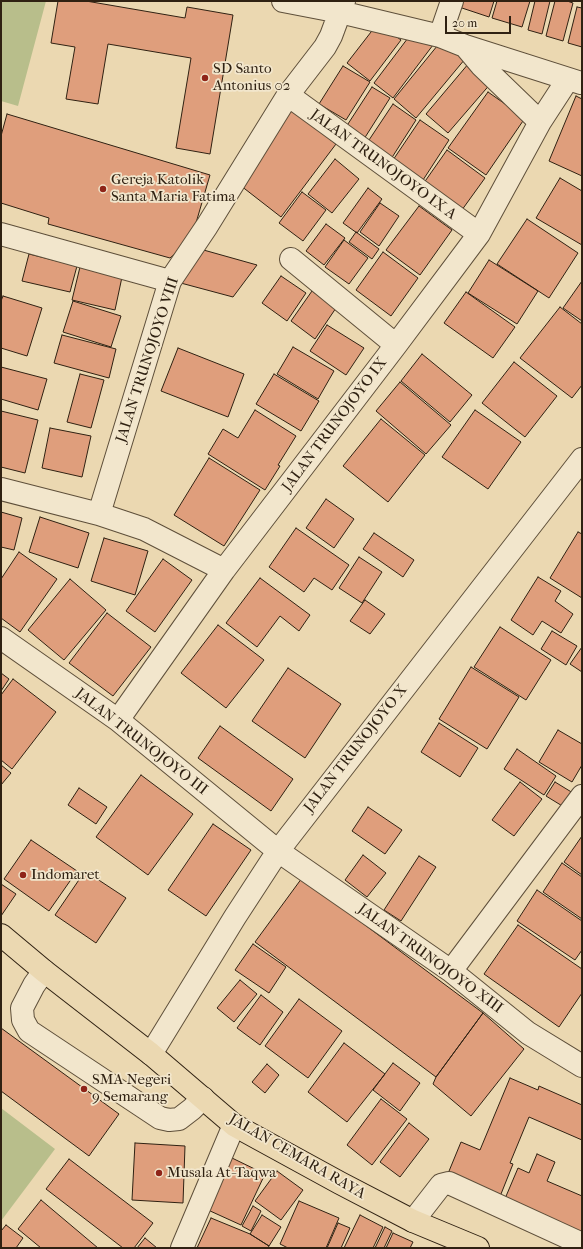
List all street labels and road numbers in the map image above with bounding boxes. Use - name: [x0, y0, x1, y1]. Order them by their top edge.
- street label: JALAN TRUNOJOYO IX A: [306, 106, 460, 224]
- street label: JALAN TRUNOJOYO VIII: [113, 275, 183, 445]
- street label: JALAN TRUNOJOYO IX: [279, 354, 391, 496]
- street label: JALAN TRUNOJOYO X: [300, 681, 412, 817]
- street label: JALAN TRUNOJOYO III: [71, 685, 211, 799]
- street label: JALAN TRUNOJOYO XIII: [354, 900, 506, 1018]
- street label: JALAN CEMARA RAYA: [225, 1110, 369, 1204]

